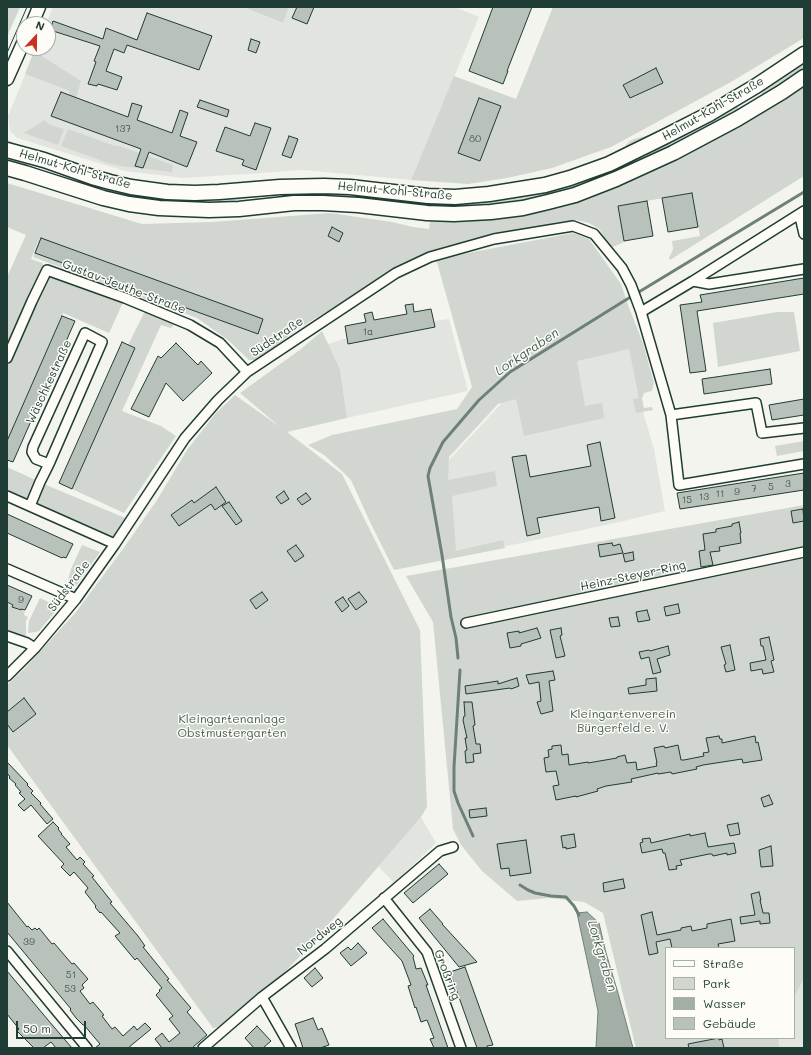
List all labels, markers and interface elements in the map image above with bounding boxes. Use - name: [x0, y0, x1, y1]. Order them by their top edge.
- north arrow: [16, 16, 56, 56]
- text: N: [34, 17, 47, 34]
- street label: Helmut-Kohl-Straße: [659, 74, 767, 144]
- house number: 137: [115, 123, 131, 135]
- house number: 80: [469, 133, 481, 145]
- street label: Helmut-Kohl-Straße: [18, 146, 132, 192]
- street label: Helmut-Kohl-Straße: [337, 179, 453, 203]
- street label: Gustav-Jeuthe-Straße: [60, 257, 188, 317]
- street label: Südstraße: [248, 314, 306, 360]
- water label: Lorkgraben: [492, 325, 562, 379]
- house number: 1a: [363, 326, 373, 338]
- street label: Wäschkestraße: [23, 338, 75, 426]
- house number: 3: [785, 478, 791, 490]
- house number: 5: [768, 481, 774, 493]
- house number: 7: [751, 483, 757, 495]
- house number: 9: [734, 486, 740, 498]
- house number: 11: [716, 488, 724, 500]
- house number: 13: [699, 491, 709, 503]
- house number: 15: [682, 494, 692, 506]
- street label: Südstraße: [45, 557, 93, 615]
- street label: Heinz-Steyer-Ring: [579, 558, 687, 594]
- house number: 9: [18, 594, 24, 606]
- park label: Kleingartenverein Bürgerfeld e. V.: [570, 707, 676, 735]
- park label: Kleingartenanlage Obstmustergarten: [178, 712, 286, 740]
- street label: Nordweg: [295, 914, 345, 958]
- water label: Lorkgraben: [584, 918, 620, 994]
- house number: 39: [23, 936, 35, 948]
- legend: [665, 947, 795, 1039]
- street label: Großring: [431, 948, 463, 1002]
- text: Straße: [703, 955, 744, 971]
- house number: 51: [66, 969, 76, 981]
- text: Park: [703, 975, 730, 991]
- house number: 53: [64, 983, 76, 995]
- text: Wasser: [703, 995, 746, 1011]
- scale bar: [18, 1013, 88, 1039]
- text: Gebäude: [703, 1015, 756, 1031]
- text: 50 m: [23, 1020, 51, 1036]

